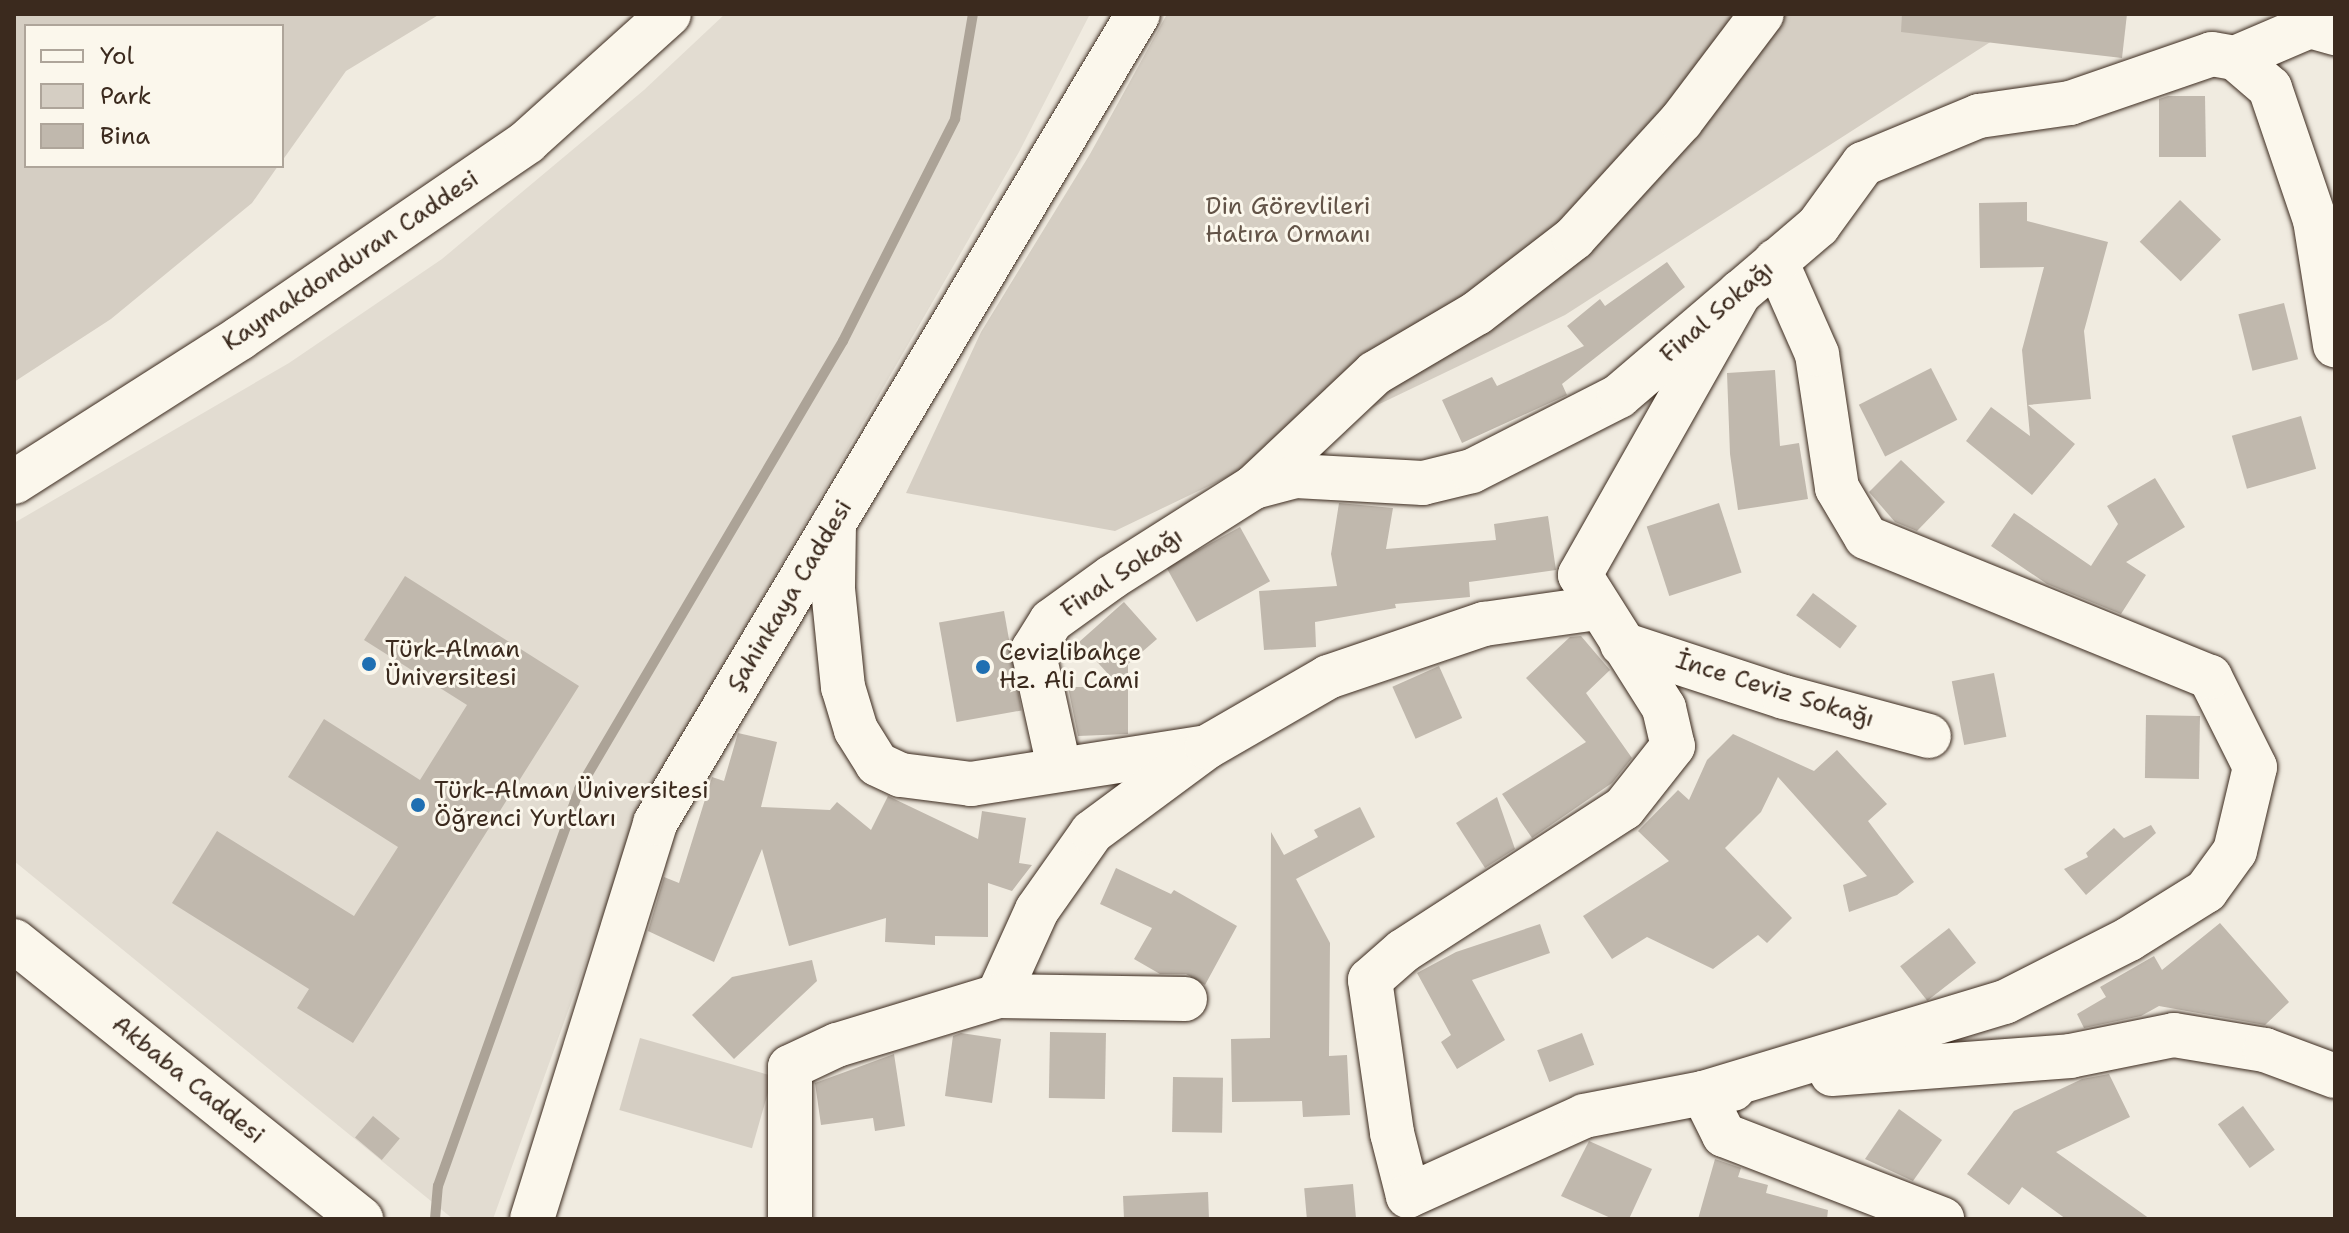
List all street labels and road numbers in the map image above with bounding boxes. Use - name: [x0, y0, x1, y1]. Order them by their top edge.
- street label: Kaymakdonduran Caddesi: [218, 165, 484, 357]
- street label: Final Sokağı: [1654, 255, 1780, 369]
- street label: Şahinkaya Caddesi: [721, 495, 859, 697]
- street label: Final Sokağı: [1056, 522, 1188, 624]
- street label: İnce Ceviz Sokağı: [1672, 646, 1878, 734]
- street label: Akbaba Caddesi: [106, 1010, 270, 1150]

